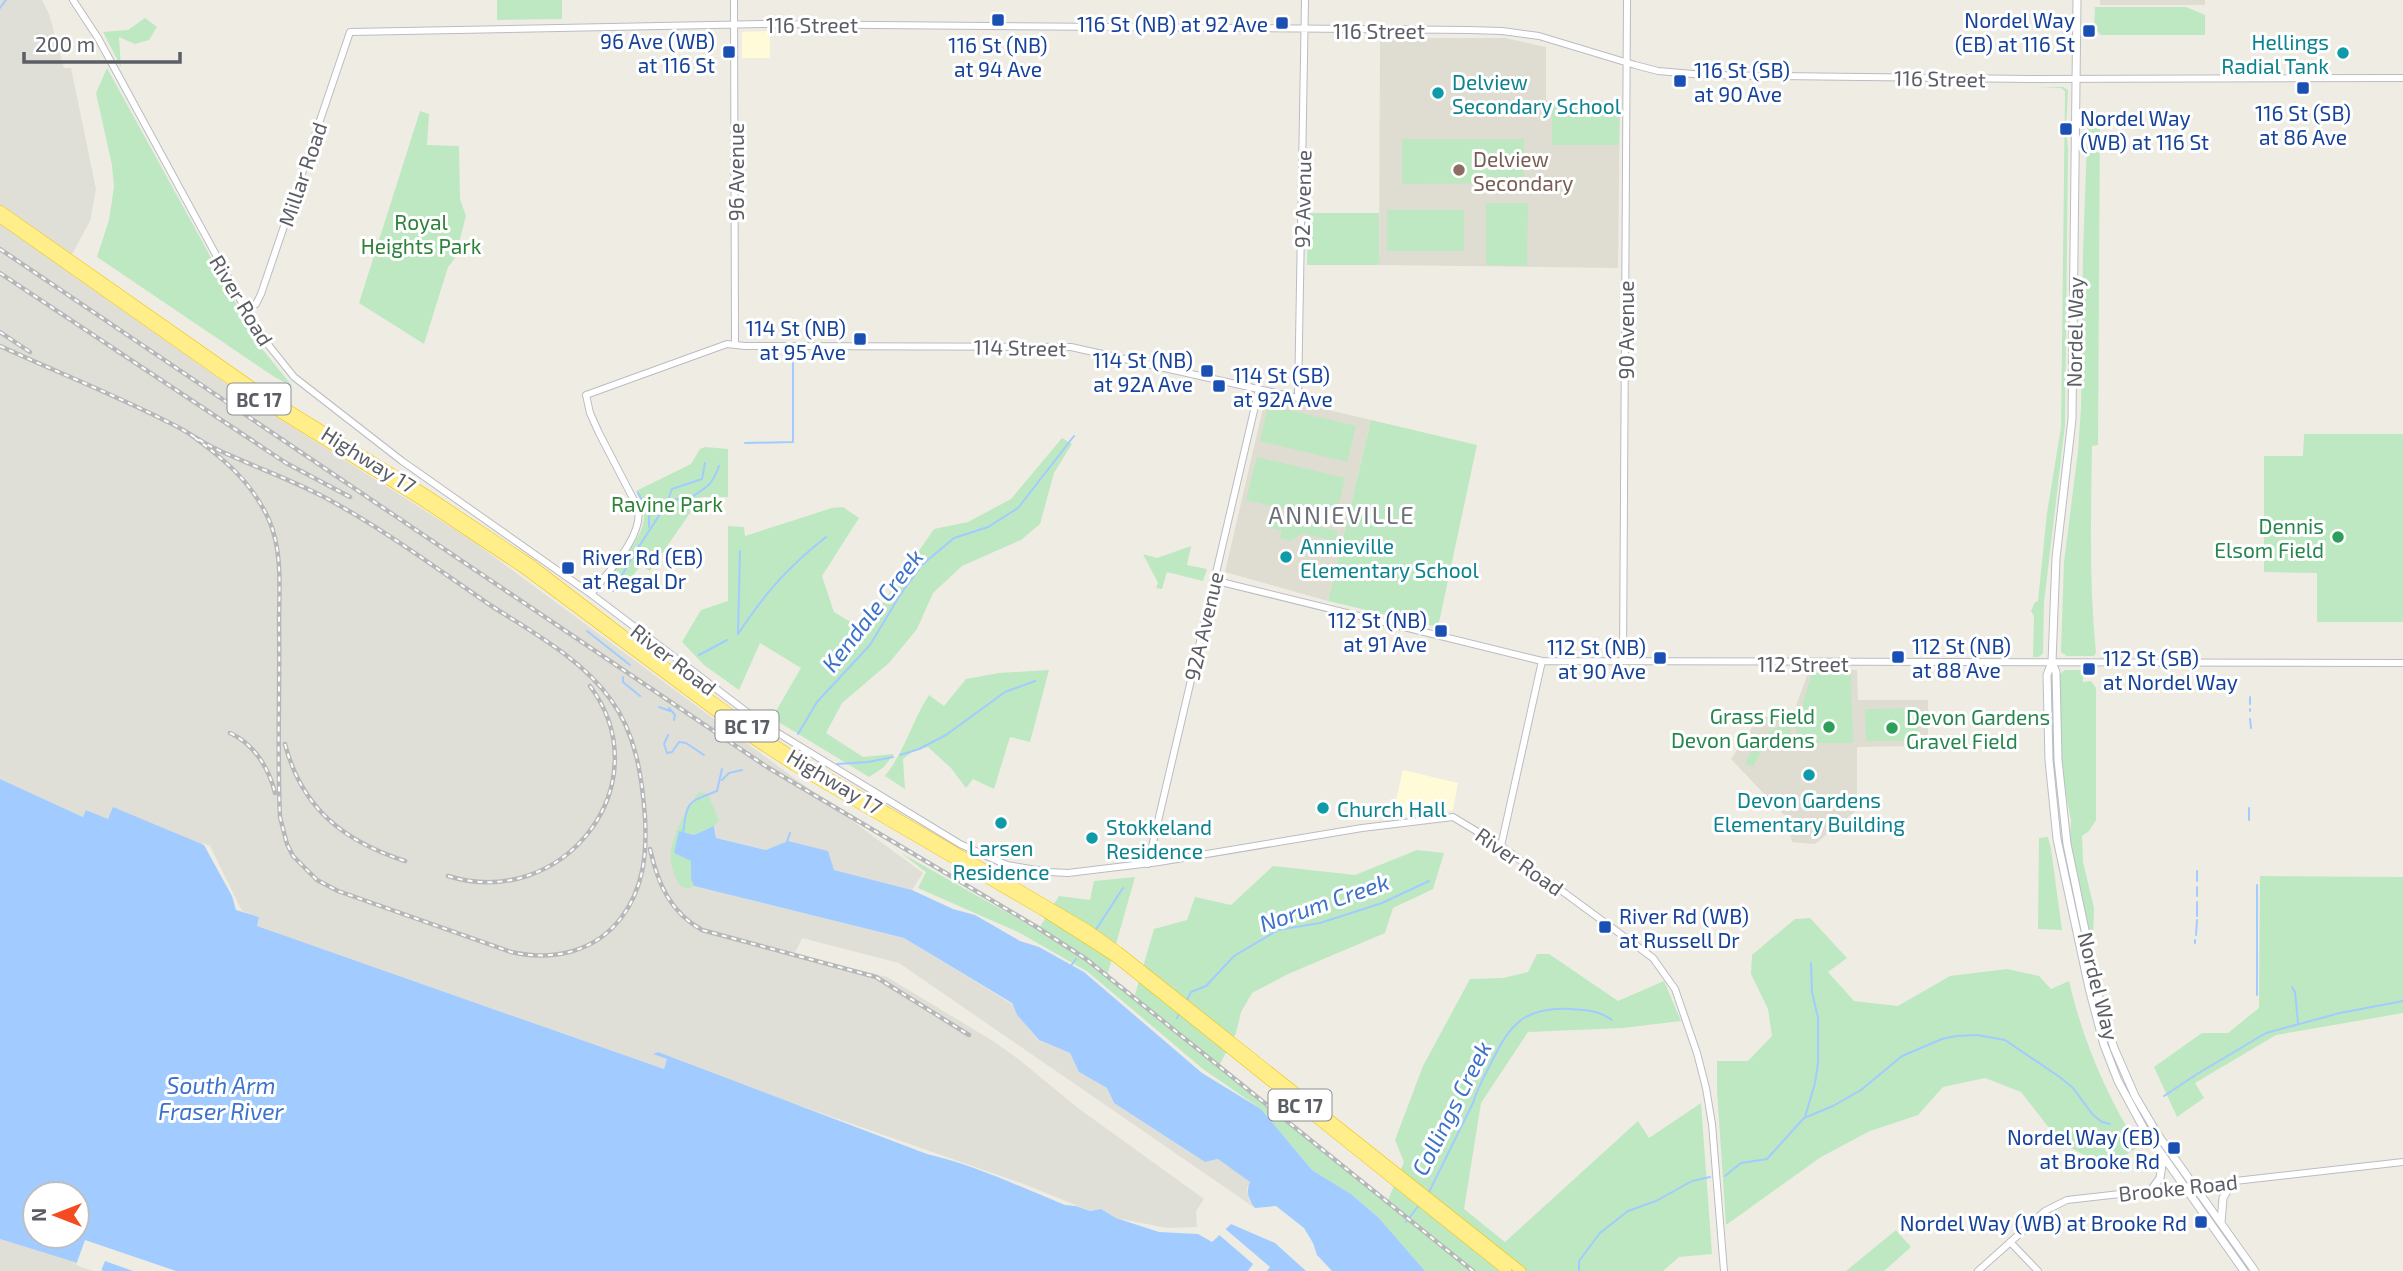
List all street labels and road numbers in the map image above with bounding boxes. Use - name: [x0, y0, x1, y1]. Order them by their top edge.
- street label: 116 Street: [766, 12, 858, 37]
- street label: 116 Street: [1333, 18, 1425, 43]
- street label: 116 Street: [1894, 65, 1986, 91]
- street label: Millar Road: [272, 119, 332, 229]
- street label: 96 Avenue: [723, 123, 748, 221]
- street label: 92 Avenue: [1289, 150, 1315, 248]
- street label: River Road: [205, 250, 279, 350]
- street label: Nordel Way: [2061, 276, 2087, 388]
- street label: 90 Avenue: [1613, 280, 1638, 380]
- street label: 114 Street: [973, 334, 1067, 360]
- road number: BC 17: [228, 384, 290, 414]
- street label: Highway 17: [317, 420, 421, 498]
- street label: 92A Avenue: [1178, 569, 1228, 683]
- street label: River Road: [626, 618, 722, 700]
- street label: 112 Street: [1757, 651, 1849, 676]
- road number: BC 17: [716, 710, 778, 741]
- street label: Highway 17: [783, 743, 887, 819]
- street label: River Road: [1471, 822, 1569, 900]
- street label: Nordel Way: [2073, 929, 2125, 1043]
- road number: BC 17: [1268, 1090, 1332, 1120]
- street label: Brooke Road: [2117, 1168, 2239, 1206]

